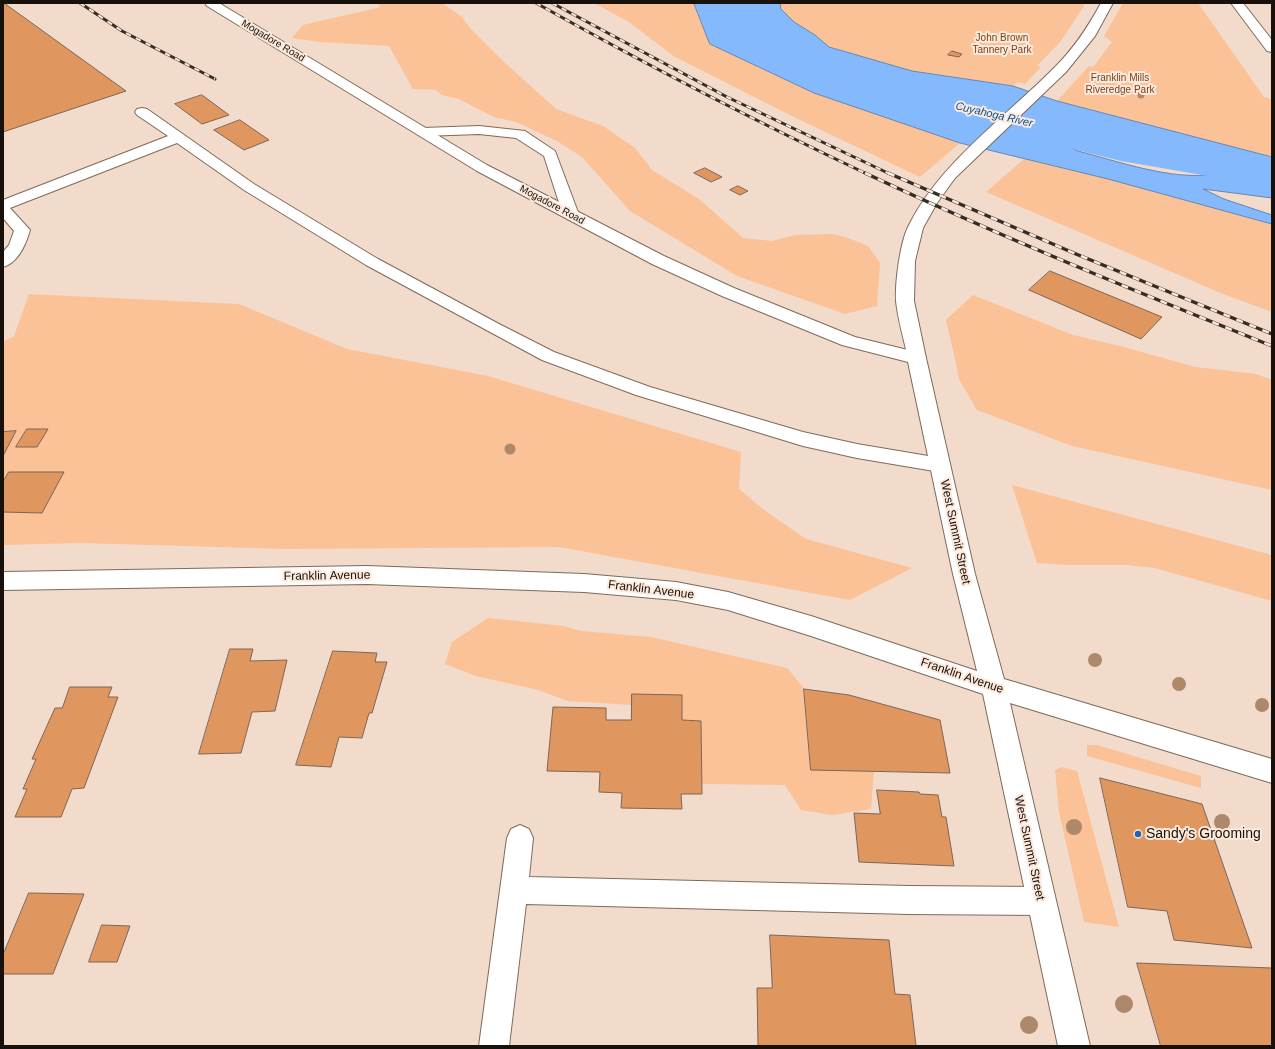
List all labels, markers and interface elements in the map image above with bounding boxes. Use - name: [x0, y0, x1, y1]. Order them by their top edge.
- street label: Mogadore Road: [239, 17, 307, 65]
- park label: John Brown Tannery Park: [973, 32, 1031, 56]
- park label: Franklin Mills Riveredge Park: [1086, 72, 1154, 96]
- water label: Cuyahoga River: [954, 100, 1034, 130]
- street label: Mogadore Road: [518, 183, 586, 227]
- street label: West Summit Street: [937, 478, 973, 586]
- street label: Franklin Avenue: [284, 568, 370, 584]
- street label: Franklin Avenue: [607, 578, 695, 602]
- street label: Franklin Avenue: [919, 655, 1005, 697]
- street label: West Summit Street: [1011, 794, 1047, 902]
- place label: Sandy's Grooming: [1146, 826, 1261, 842]
- marker: Sandy's Grooming: [1133, 829, 1143, 839]

